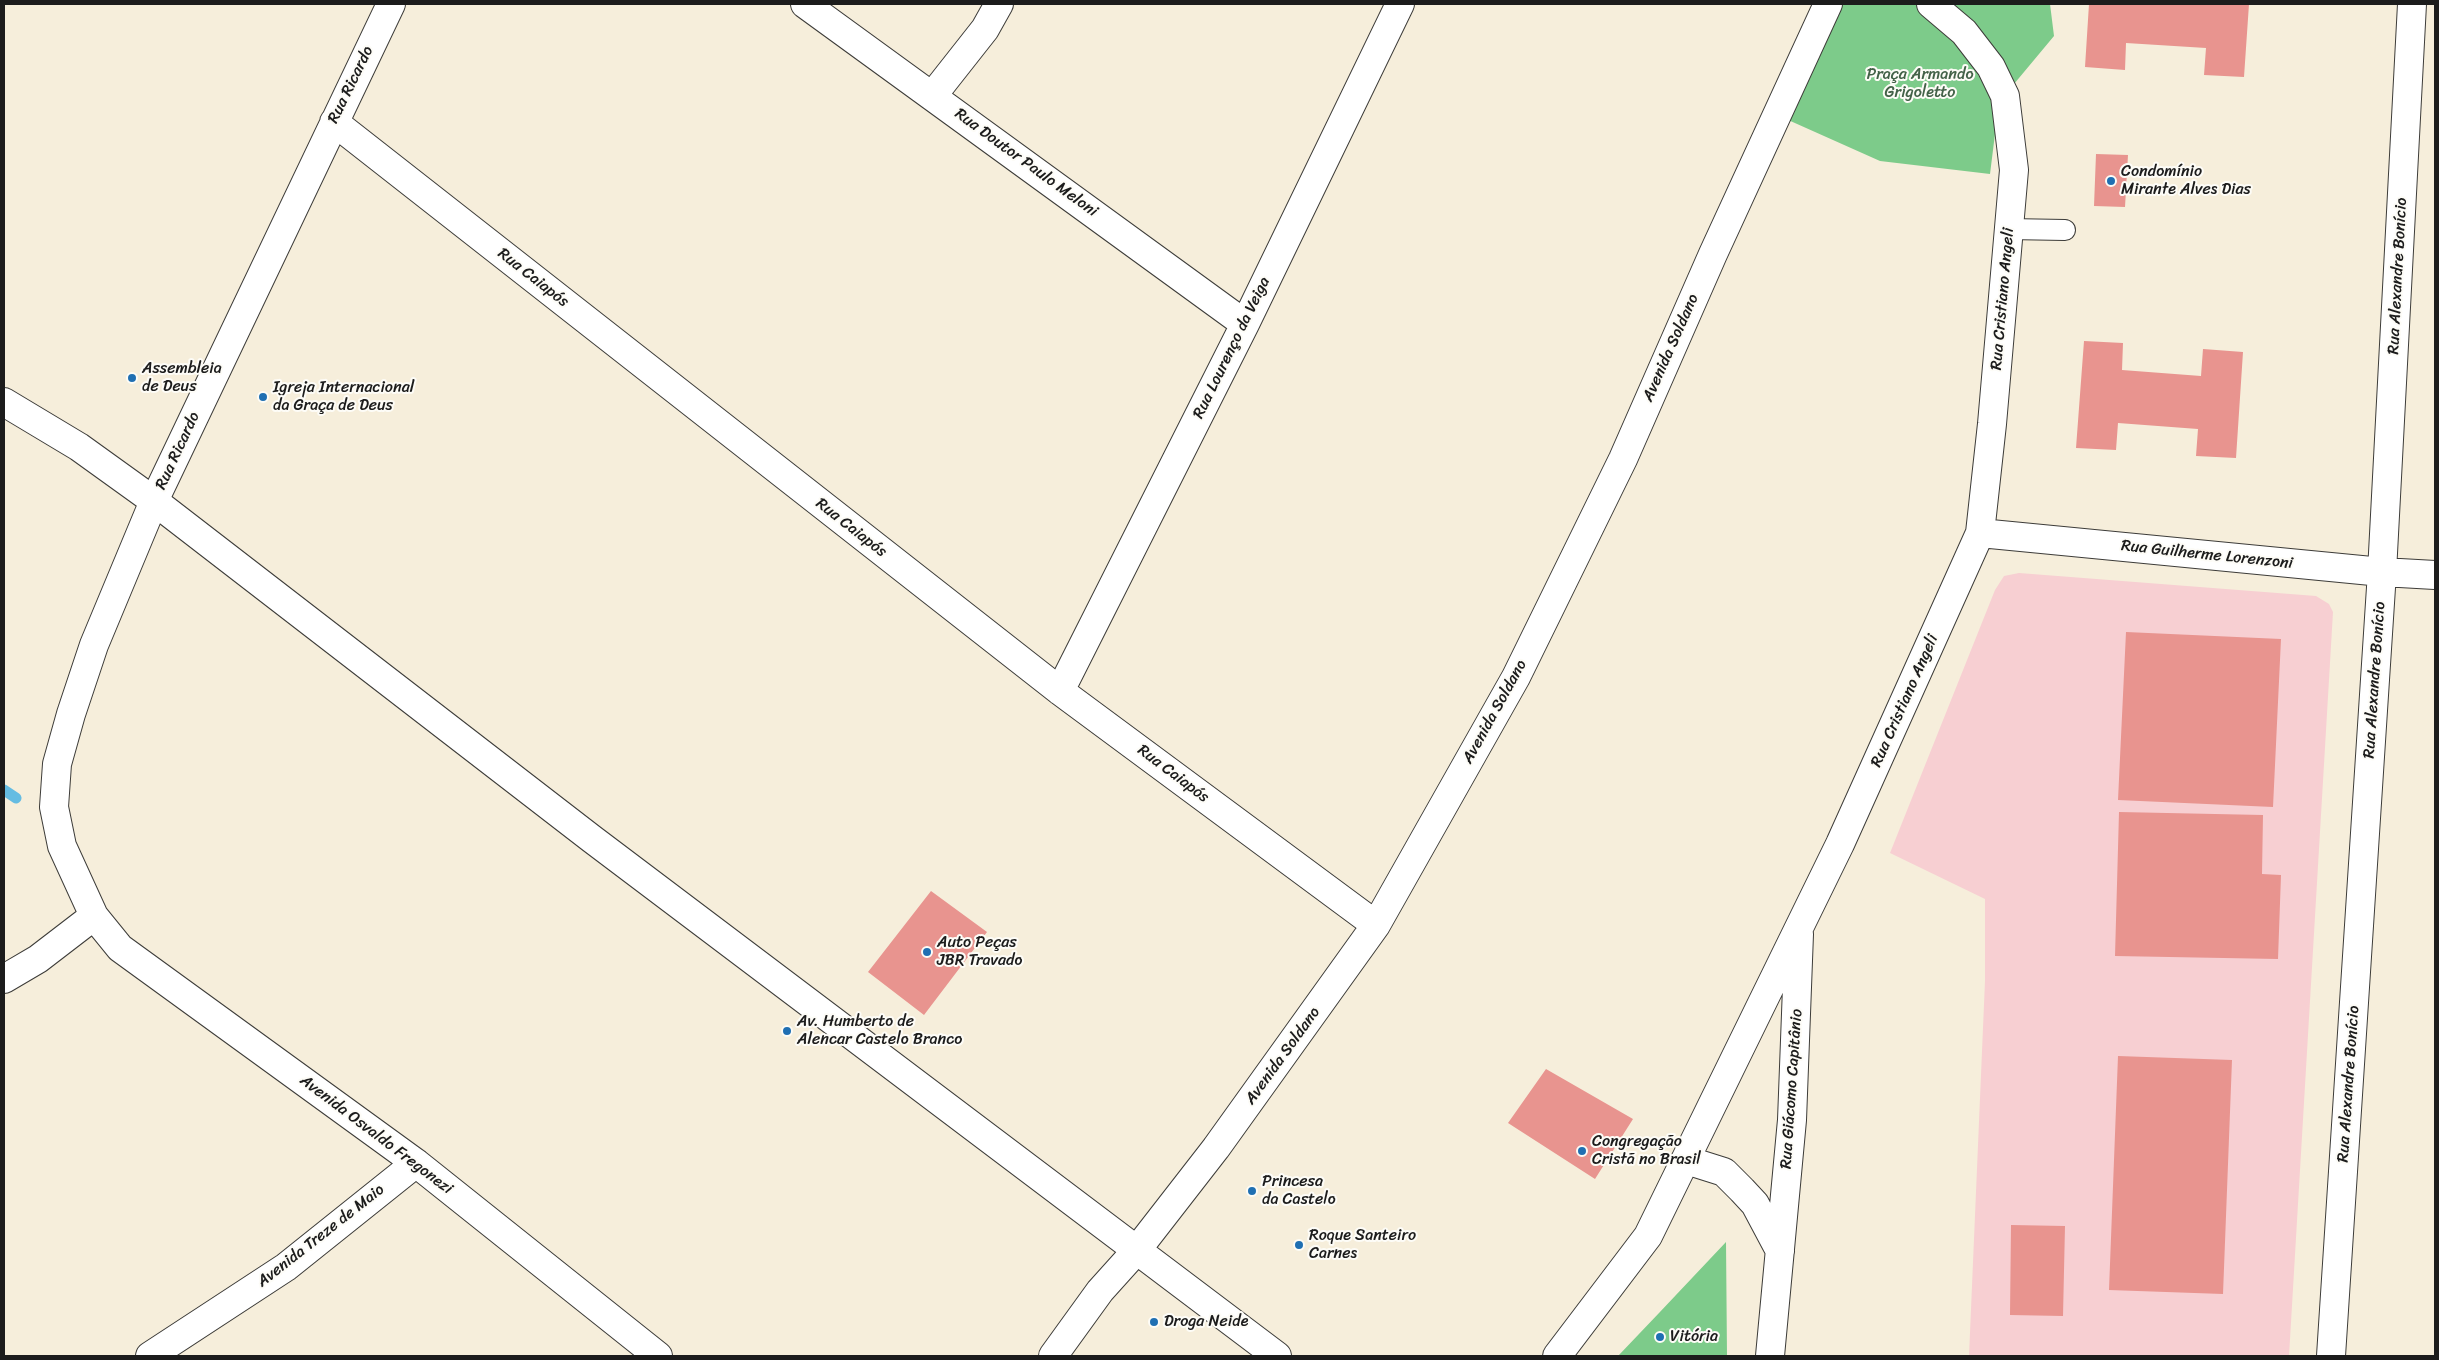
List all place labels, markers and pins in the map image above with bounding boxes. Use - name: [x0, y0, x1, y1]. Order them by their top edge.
- place label: Condomínio Mirante Alves Dias: [2121, 162, 2251, 200]
- marker: Condomínio Mirante Alves Dias: [2105, 175, 2117, 187]
- place label: Assembleia de Deus: [142, 359, 222, 397]
- marker: Assembleia de Deus: [126, 372, 138, 384]
- place label: Igreja Internacional da Graça de Deus: [273, 378, 414, 416]
- marker: Igreja Internacional da Graça de Deus: [257, 391, 269, 403]
- place label: Auto Peças JBR Travado: [937, 933, 1022, 971]
- marker: Auto Peças JBR Travado: [921, 946, 933, 958]
- place label: Av. Humberto de Alencar Castelo Branco: [797, 1012, 962, 1050]
- marker: Av. Humberto de Alencar Castelo Branco: [781, 1025, 793, 1037]
- place label: Congregação Cristã no Brasil: [1592, 1132, 1701, 1170]
- marker: Congregação Cristã no Brasil: [1576, 1145, 1588, 1157]
- place label: Princesa da Castelo: [1262, 1172, 1336, 1210]
- marker: Princesa da Castelo: [1246, 1185, 1258, 1197]
- place label: Roque Santeiro Carnes: [1309, 1226, 1416, 1264]
- marker: Roque Santeiro Carnes: [1293, 1239, 1305, 1251]
- place label: Droga Neide: [1164, 1312, 1248, 1332]
- marker: Droga Neide: [1148, 1316, 1160, 1328]
- place label: Vitória: [1670, 1327, 1718, 1347]
- marker: Vitória: [1654, 1331, 1666, 1343]

